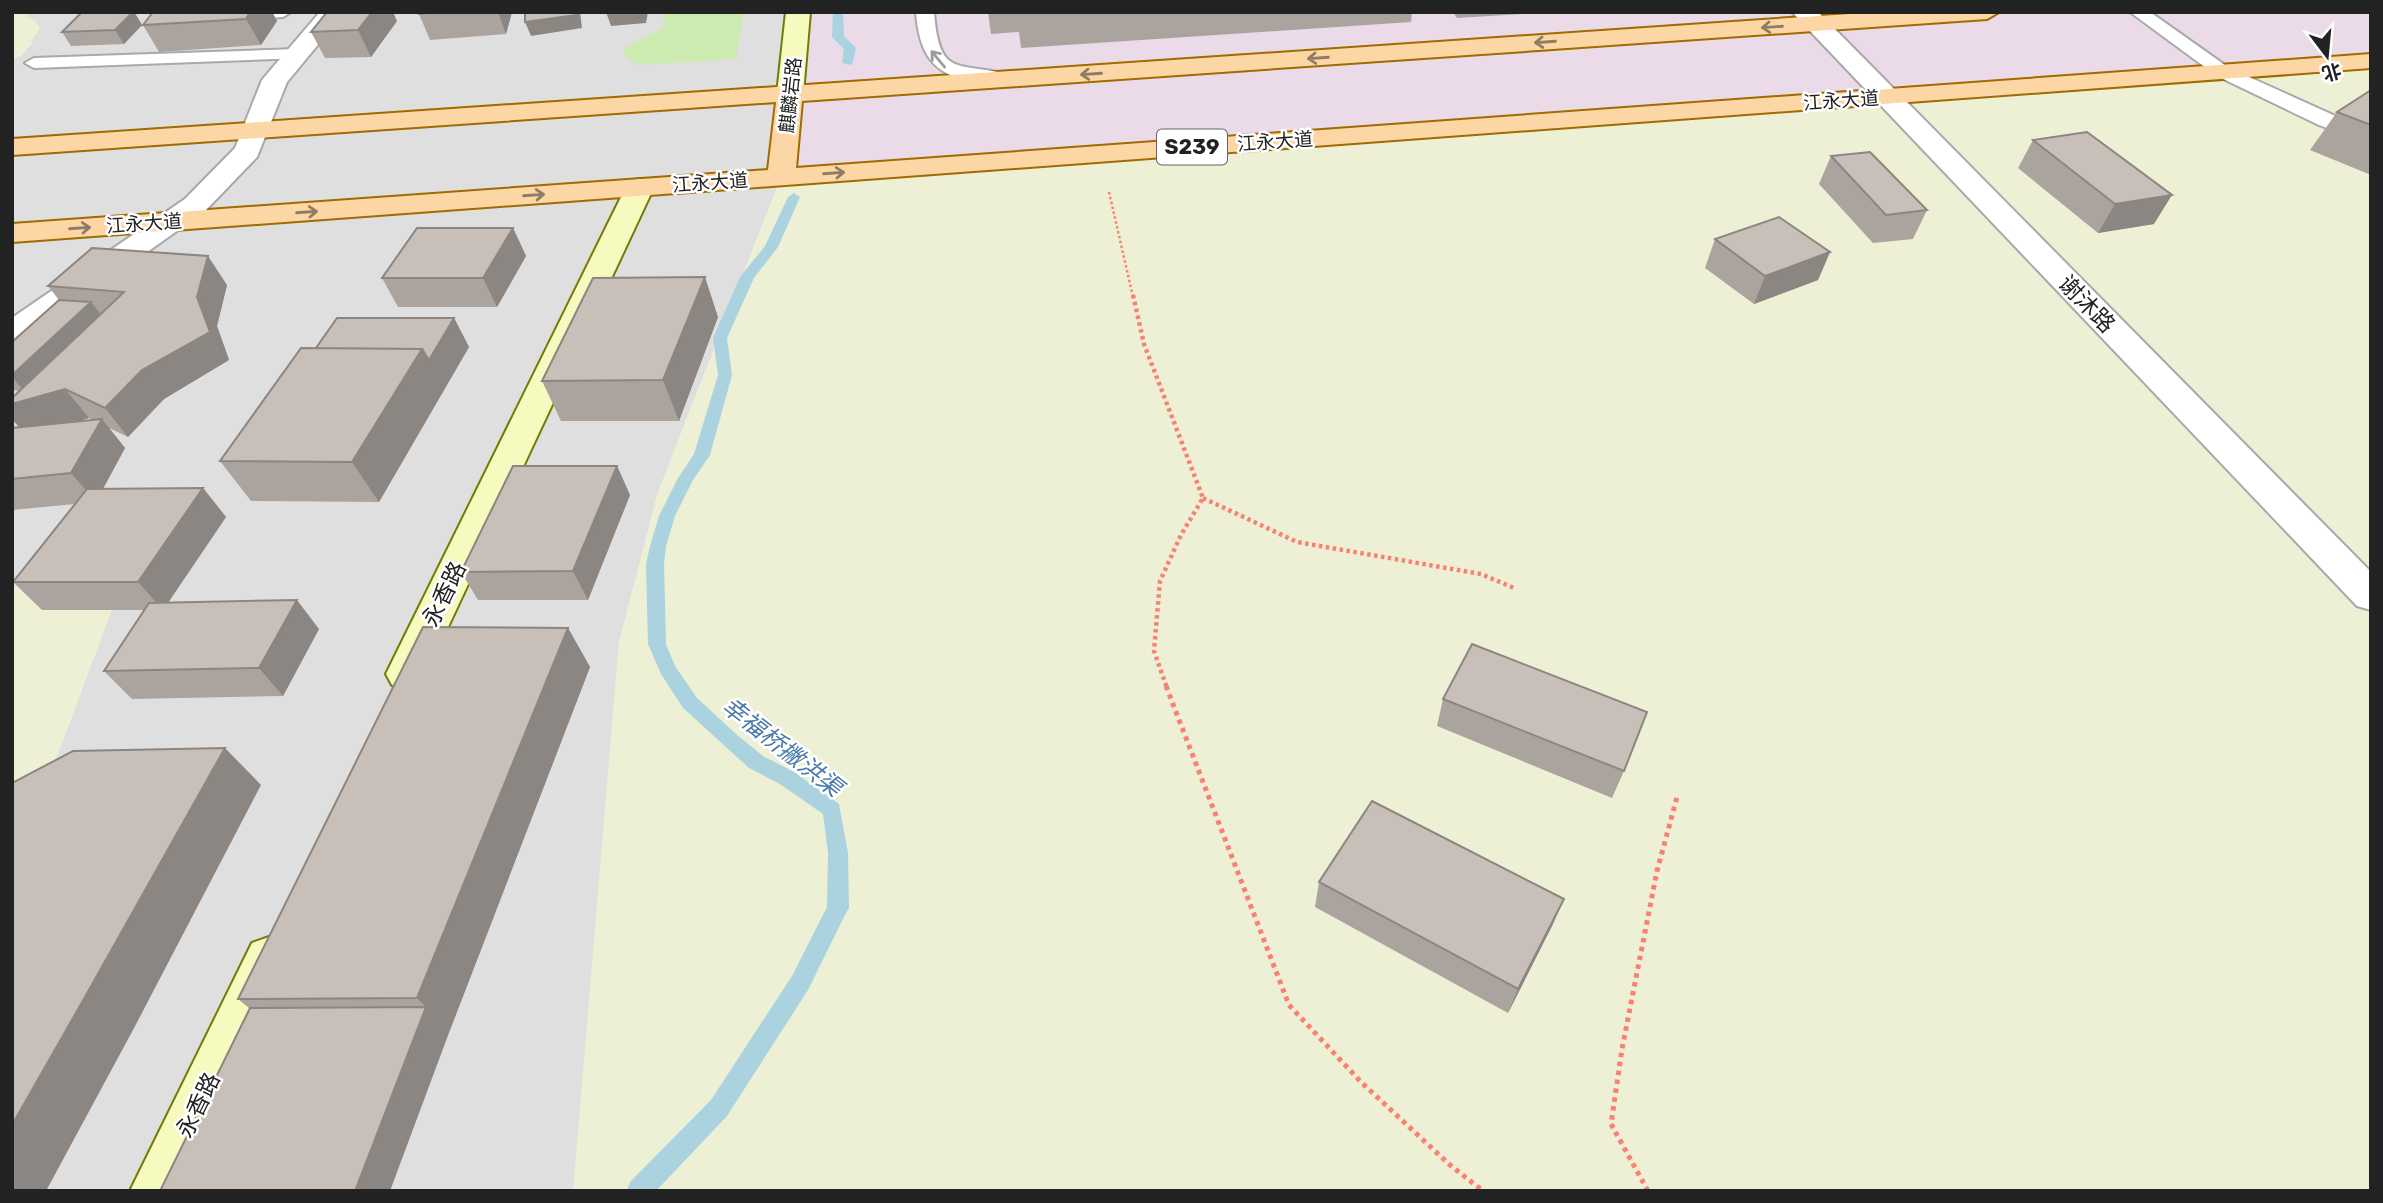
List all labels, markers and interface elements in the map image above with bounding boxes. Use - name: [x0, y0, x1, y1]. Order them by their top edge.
- one-way arrow: [1762, 21, 1784, 34]
- north arrow: [2292, 21, 2362, 91]
- one-way arrow: [1534, 36, 1557, 49]
- one-way arrow: [930, 50, 946, 68]
- one-way arrow: [1308, 52, 1330, 65]
- street label: 麒麟岩路: [775, 56, 806, 134]
- text: 北: [2319, 58, 2344, 86]
- one-way arrow: [1080, 67, 1103, 80]
- street label: 江永大道: [1802, 86, 1880, 115]
- street label: 江永大道: [1236, 127, 1314, 156]
- road number: S239: [1157, 130, 1227, 164]
- one-way arrow: [823, 166, 845, 179]
- street label: 江永大道: [671, 168, 749, 197]
- one-way arrow: [522, 188, 545, 201]
- one-way arrow: [295, 205, 318, 218]
- street label: 江永大道: [105, 209, 183, 238]
- one-way arrow: [69, 221, 91, 234]
- street label: 谢沐路: [2053, 269, 2121, 339]
- street label: 永香路: [416, 557, 472, 631]
- water label: 幸福桥撇洪渠: [717, 692, 850, 804]
- street label: 永香路: [170, 1068, 226, 1142]

